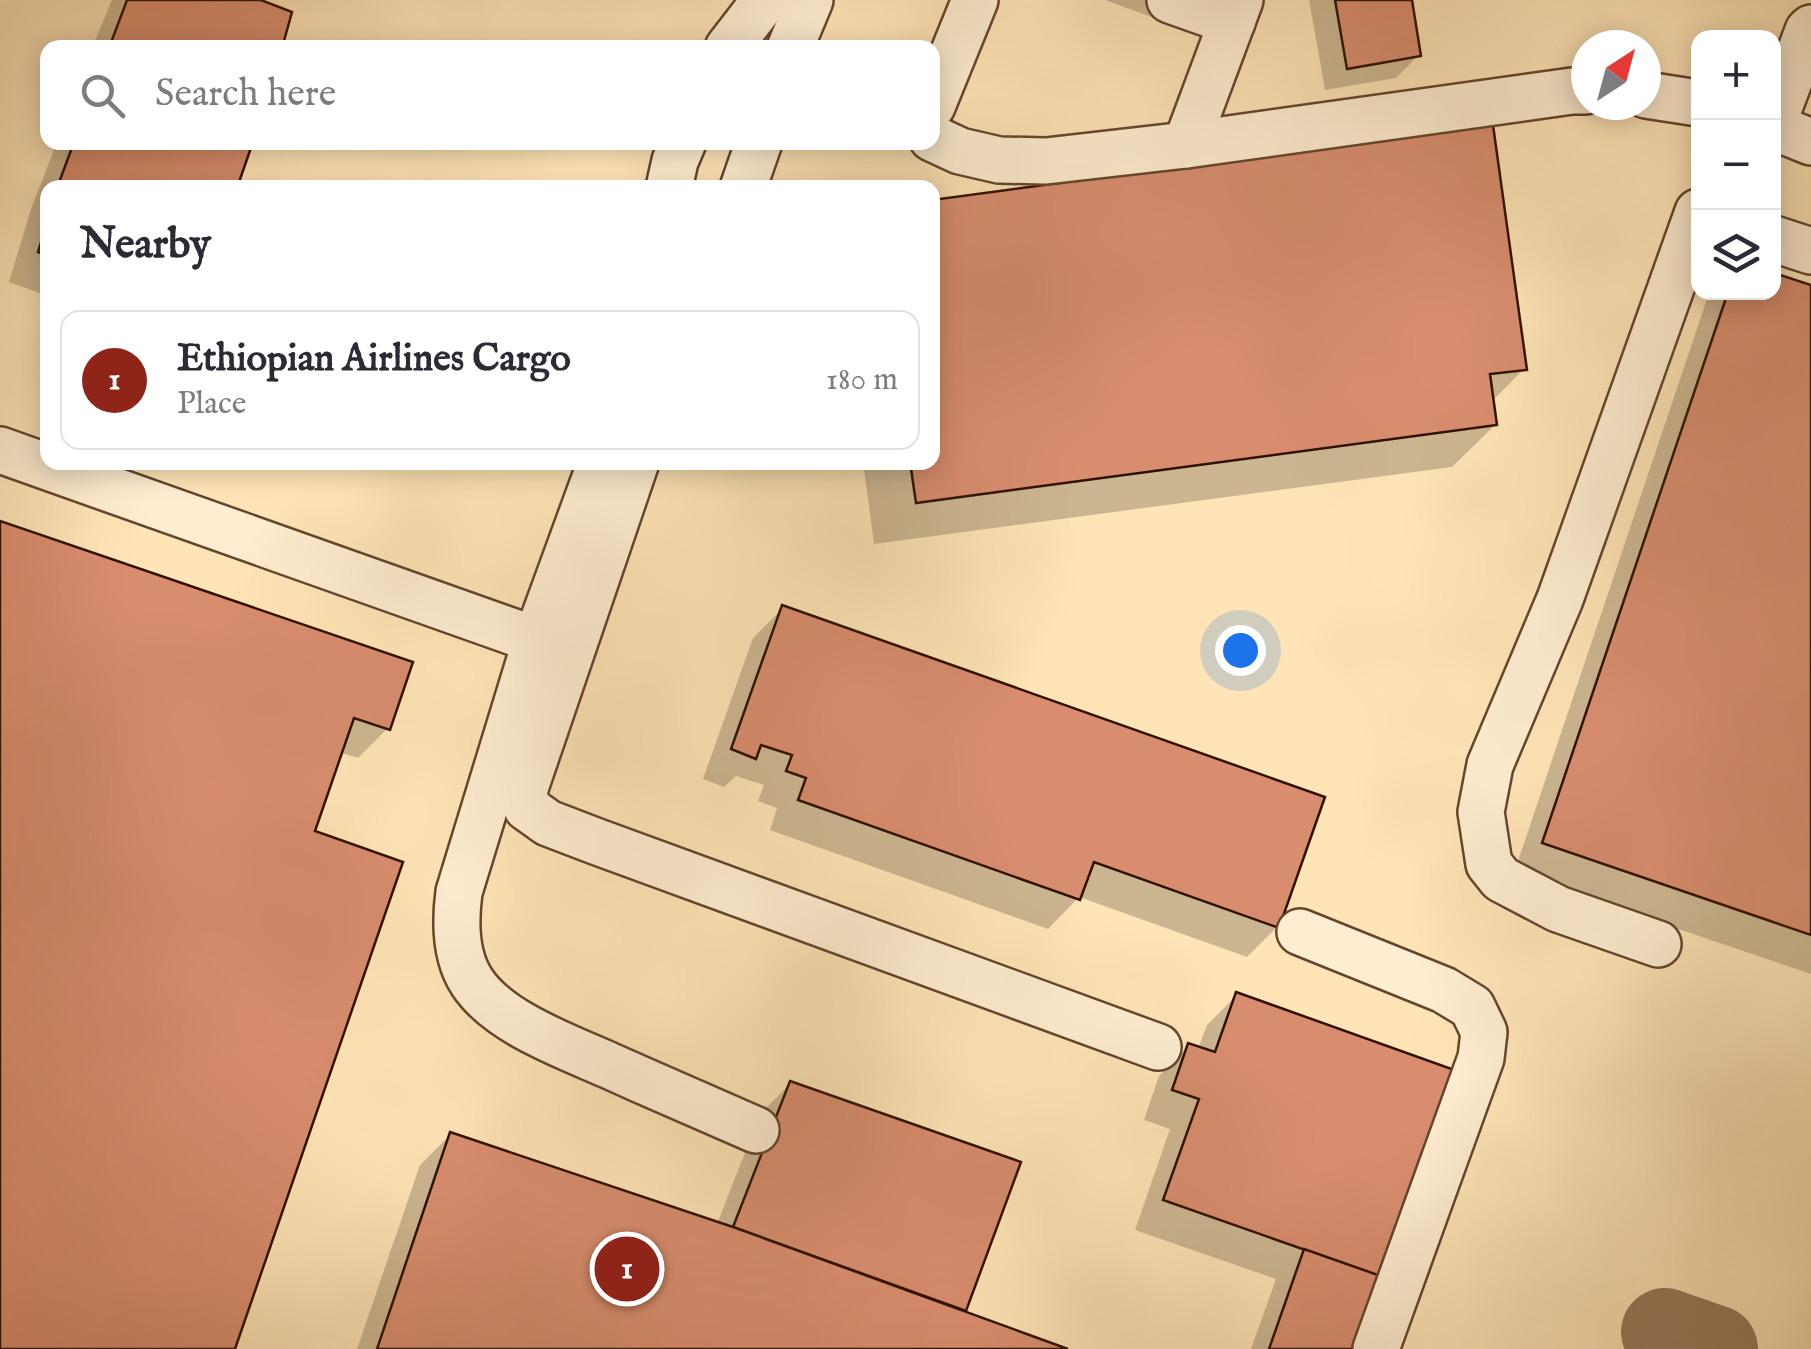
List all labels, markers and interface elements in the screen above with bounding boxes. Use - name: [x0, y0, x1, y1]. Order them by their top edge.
- north arrow: [1571, 30, 1661, 120]
- map controls: [1691, 30, 1781, 300]
- button: +: [1691, 30, 1781, 120]
- search box: [40, 40, 940, 150]
- icon: search: [75, 68, 130, 123]
- text: Search here: [155, 71, 336, 119]
- button: −: [1691, 120, 1781, 210]
- button: layers: [1691, 210, 1781, 300]
- text: Nearby: [80, 219, 211, 272]
- text: Ethiopian Airlines Cargo: [177, 336, 571, 384]
- text: 1: [109, 360, 120, 401]
- text: 180 m: [826, 360, 898, 401]
- text: Place: [177, 384, 247, 425]
- your location: [1215, 625, 1266, 676]
- pin: 1: [594, 1232, 660, 1306]

